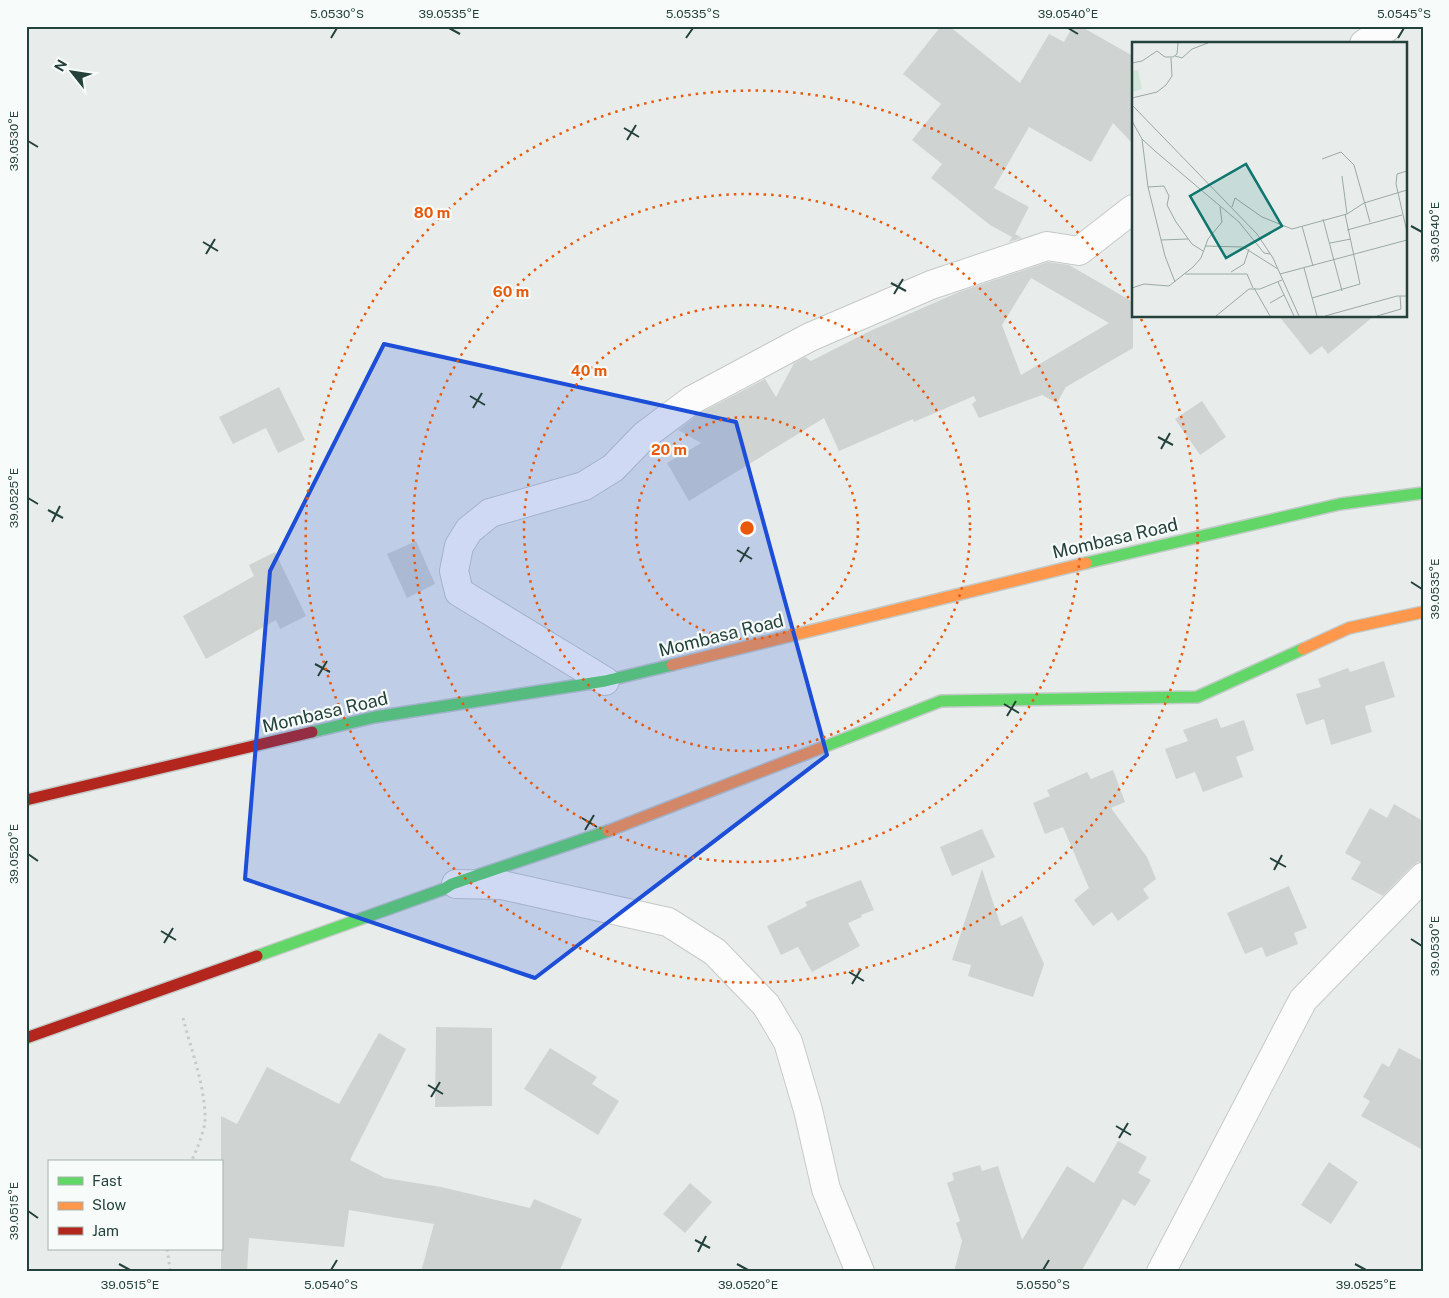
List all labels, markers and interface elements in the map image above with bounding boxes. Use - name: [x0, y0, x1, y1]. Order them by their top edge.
- text: 5.0530°S: [310, 7, 364, 21]
- text: 39.0535°E: [419, 7, 479, 21]
- text: 5.0535°S: [666, 7, 720, 21]
- text: 39.0540°E: [1038, 7, 1098, 21]
- text: 5.0545°S: [1377, 7, 1431, 21]
- inset map: [1132, 42, 1406, 318]
- north arrow: [48, 48, 98, 98]
- text: N: [51, 57, 70, 74]
- text: 39.0530°E: [7, 111, 21, 171]
- text: 39.0540°E: [1428, 202, 1442, 262]
- text: 80 m: [414, 204, 450, 221]
- text: 60 m: [493, 283, 529, 300]
- text: 40 m: [571, 362, 607, 379]
- text: 20 m: [651, 441, 687, 458]
- text: 39.0525°E: [7, 468, 21, 528]
- street label: Mombasa Road: [1050, 513, 1180, 563]
- centre of rings: [738, 519, 756, 537]
- text: 39.0535°E: [1428, 559, 1442, 619]
- street label: Mombasa Road: [656, 609, 786, 661]
- street label: Mombasa Road: [260, 687, 390, 737]
- text: 39.0520°E: [7, 824, 21, 884]
- text: 39.0530°E: [1428, 916, 1442, 976]
- legend: [48, 1160, 222, 1250]
- text: Fast: [92, 1172, 122, 1189]
- text: 39.0515°E: [7, 1182, 21, 1240]
- text: Slow: [92, 1196, 127, 1213]
- text: Jam: [92, 1222, 119, 1239]
- text: 39.0515°E: [101, 1278, 159, 1292]
- text: 5.0540°S: [304, 1278, 358, 1292]
- text: 39.0520°E: [718, 1278, 778, 1292]
- text: 5.0550°S: [1016, 1278, 1070, 1292]
- text: 39.0525°E: [1336, 1278, 1396, 1292]

